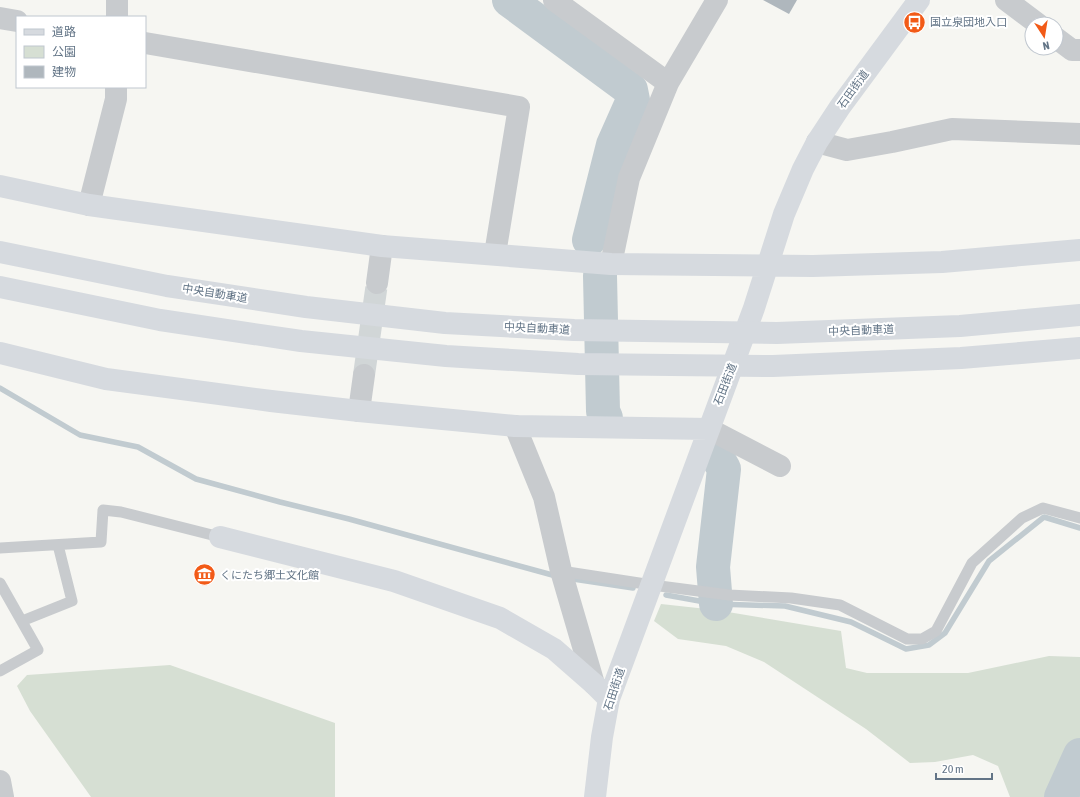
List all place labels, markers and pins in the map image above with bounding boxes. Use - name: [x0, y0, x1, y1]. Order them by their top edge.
- bus stop icon: 国立泉団地入口: [901, 9, 927, 35]
- place label: 国立泉団地入口: [930, 16, 1007, 28]
- museum icon: くにたち郷土文化館: [191, 562, 217, 588]
- place label: くにたち郷土文化館: [220, 569, 319, 581]

